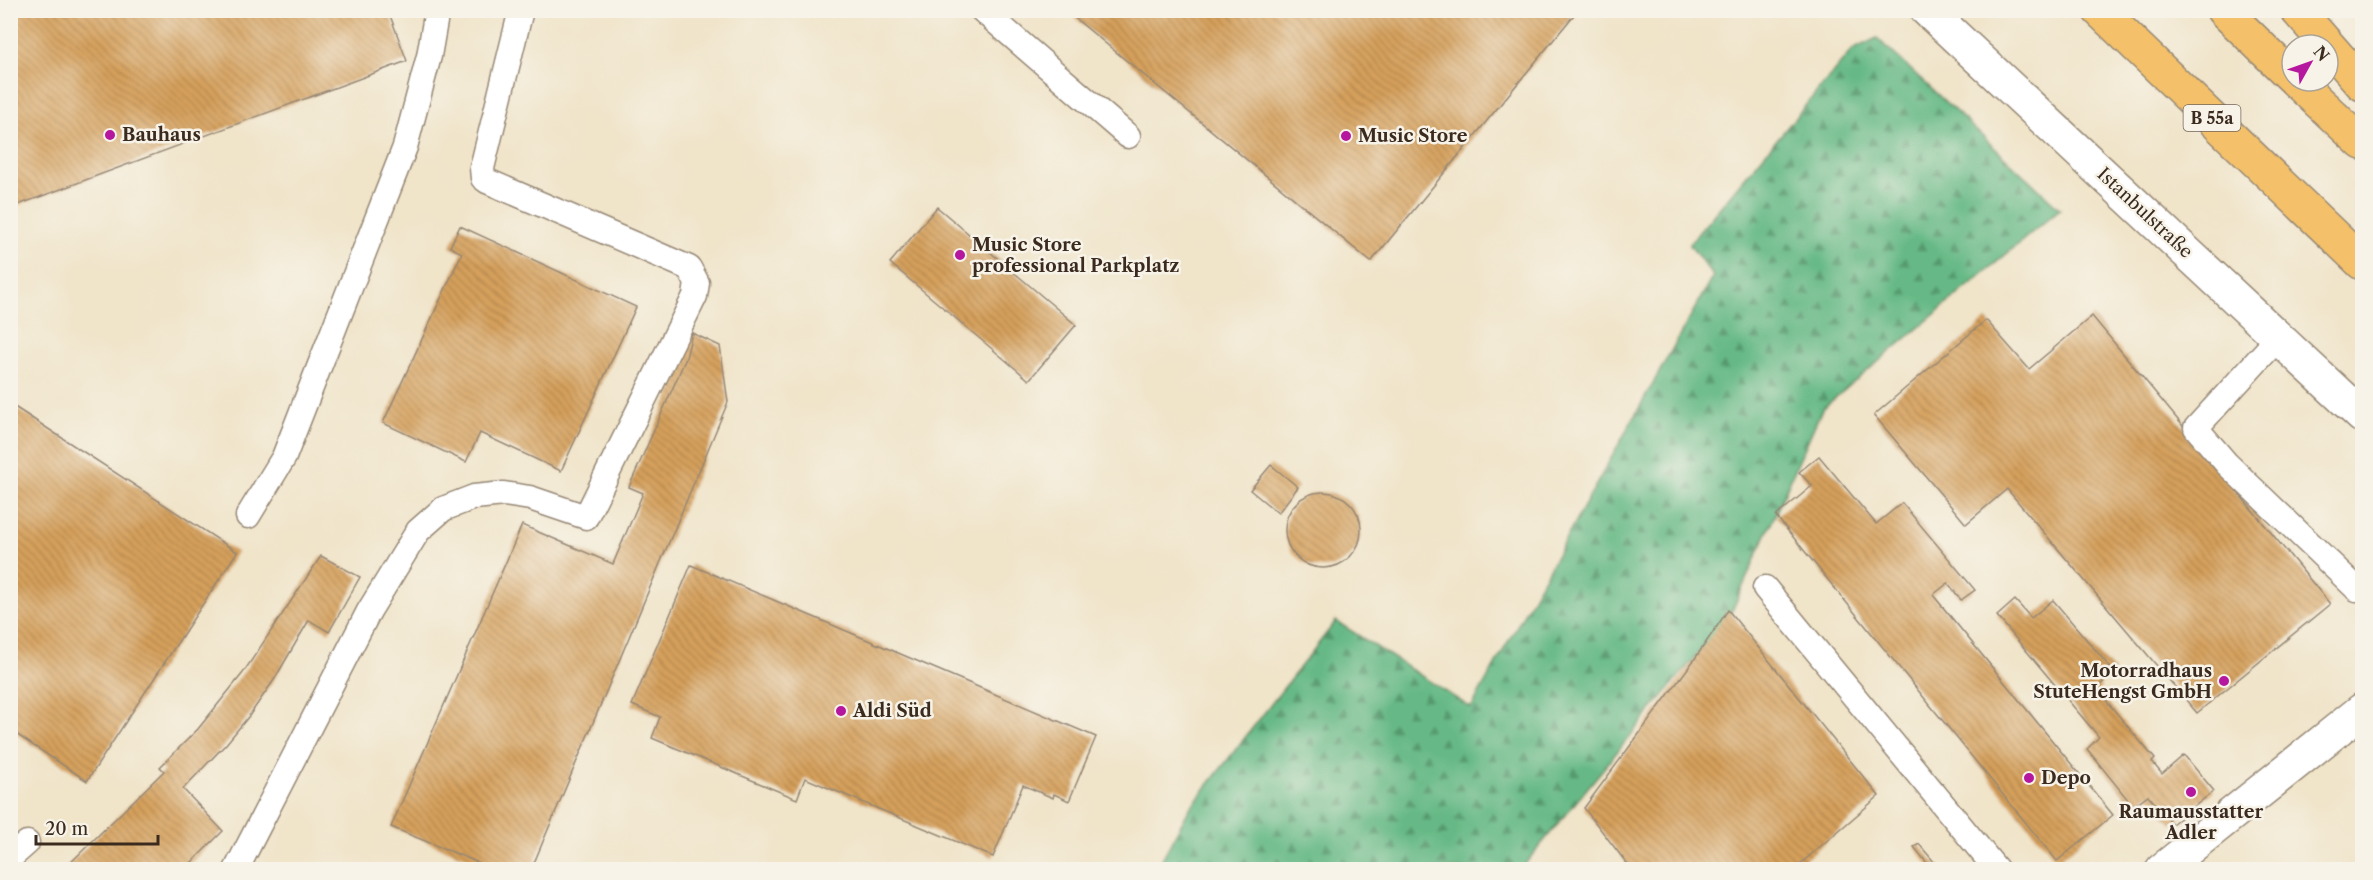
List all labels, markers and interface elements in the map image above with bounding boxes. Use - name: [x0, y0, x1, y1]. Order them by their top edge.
- north arrow: [2280, 33, 2340, 93]
- text: N: [2309, 42, 2334, 65]
- road number: B 55a: [2184, 105, 2240, 131]
- place label: Bauhaus: [122, 124, 201, 146]
- place label: Music Store: [1358, 125, 1468, 147]
- marker: Bauhaus: [103, 128, 117, 142]
- marker: Music Store: [1339, 129, 1353, 143]
- street label: Istanbulstraße: [2093, 163, 2197, 263]
- place label: Music Store professional Parkplatz: [972, 234, 1180, 277]
- marker: Music Store professional Parkplatz: [953, 248, 967, 262]
- place label: Motorradhaus StuteHengst GmbH: [2033, 660, 2212, 703]
- marker: Motorradhaus StuteHengst GmbH: [2217, 674, 2231, 688]
- place label: Aldi Süd: [852, 700, 932, 722]
- marker: Aldi Süd: [834, 704, 848, 718]
- place label: Depo: [2041, 767, 2091, 789]
- marker: Depo: [2022, 771, 2036, 785]
- marker: Raumausstatter Adler: [2184, 785, 2198, 799]
- place label: Raumausstatter Adler: [2119, 801, 2264, 844]
- scale bar: [36, 808, 158, 846]
- text: 20 m: [45, 818, 89, 840]

